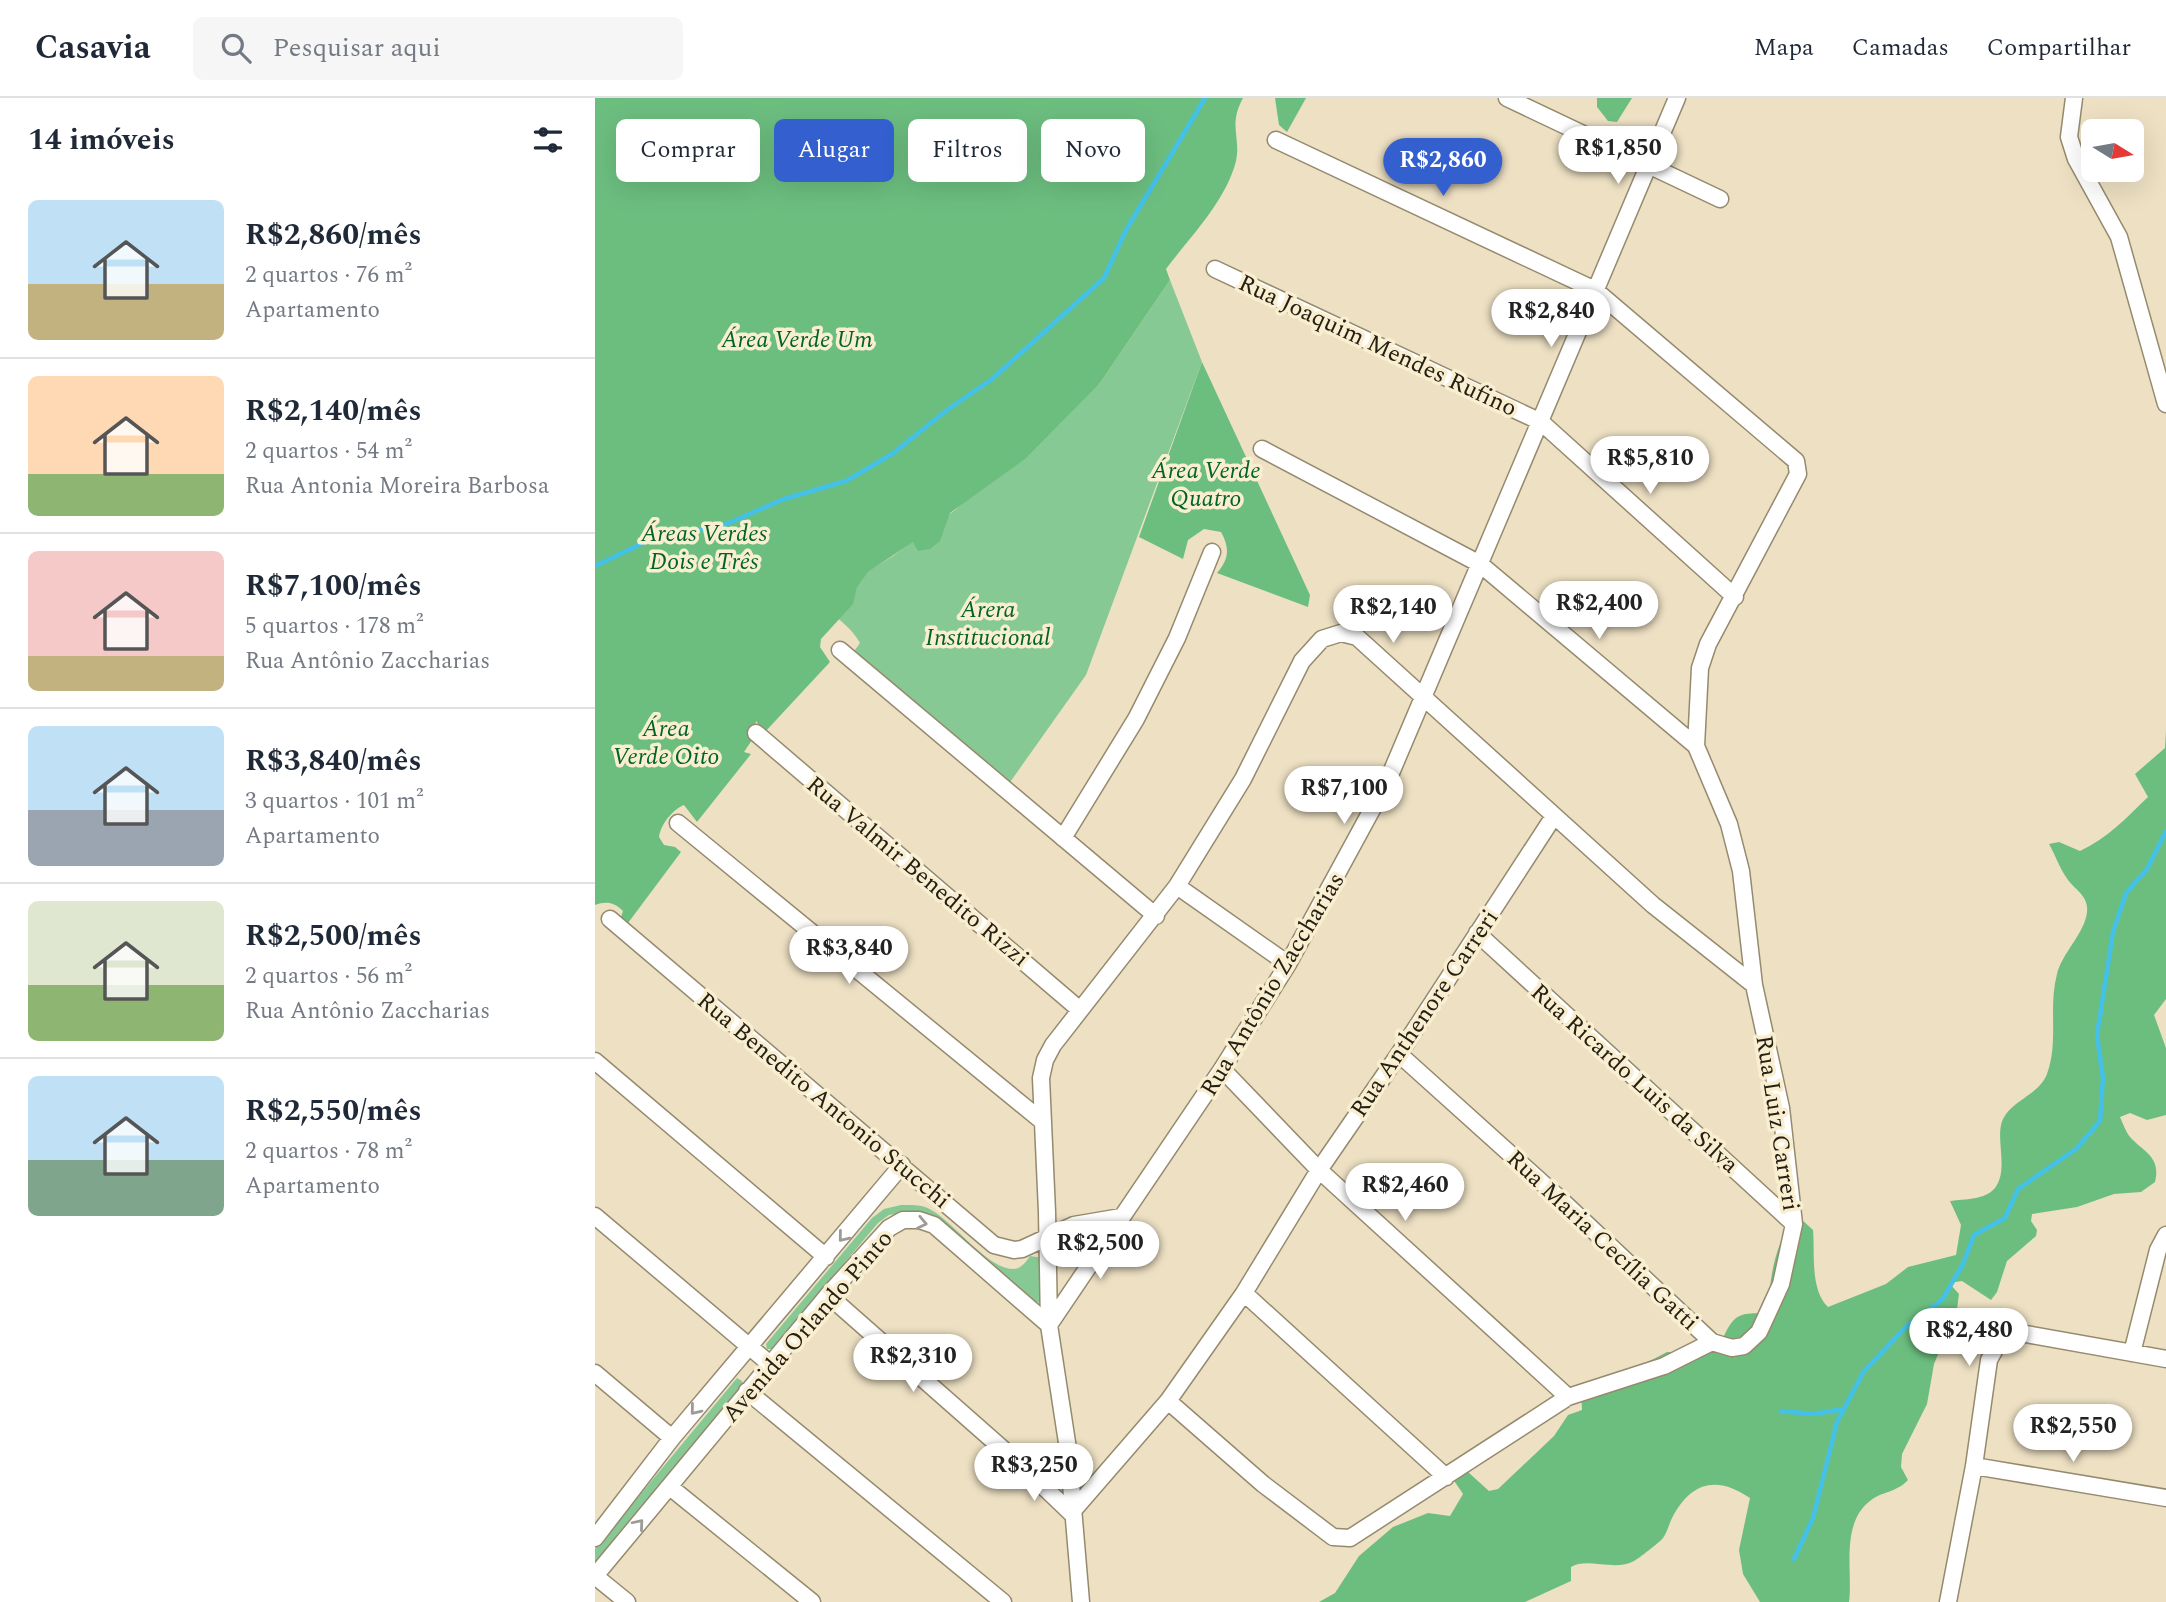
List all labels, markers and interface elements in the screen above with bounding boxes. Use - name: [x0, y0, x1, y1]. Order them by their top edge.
- search box: [193, 17, 683, 80]
- text: Casavia: [35, 23, 151, 73]
- text: Pesquisar aqui: [273, 28, 441, 68]
- icon: search: [217, 29, 255, 67]
- text: Mapa: [1754, 30, 1814, 66]
- text: Camadas: [1852, 30, 1949, 66]
- text: Compartilhar: [1987, 30, 2131, 66]
- text: 14 imóveis: [28, 117, 175, 163]
- chip: Comprar: [616, 119, 760, 182]
- chip: Alugar: [774, 119, 894, 182]
- chip: Filtros: [908, 119, 1027, 182]
- chip: Novo: [1041, 119, 1145, 182]
- north arrow: [2081, 119, 2144, 182]
- map controls: [2081, 119, 2144, 182]
- icon: filters: [529, 121, 567, 159]
- pin: R$1,850: [1553, 126, 1683, 186]
- text: R$1,850: [1574, 131, 1662, 166]
- pin: R$2,860: [1378, 139, 1508, 198]
- text: R$2,860: [1399, 143, 1487, 178]
- text: R$2,860/mês: [245, 212, 422, 258]
- icon: home: [84, 228, 168, 312]
- text: 2 quartos · 76 m²: [245, 258, 412, 293]
- street label: Rua Joaquim Mendes Rufino: [1232, 265, 1523, 426]
- pin: R$2,840: [1486, 289, 1616, 349]
- text: Apartamento: [245, 293, 380, 328]
- text: R$2,840: [1507, 294, 1595, 329]
- park label: Área Verde Um: [720, 322, 873, 358]
- text: R$2,140/mês: [245, 388, 422, 434]
- icon: home: [84, 404, 168, 488]
- text: 2 quartos · 54 m²: [245, 434, 412, 469]
- pin: R$5,810: [1585, 436, 1715, 496]
- text: R$5,810: [1606, 441, 1694, 476]
- park label: Área Verde Quatro: [1150, 453, 1261, 517]
- text: Rua Antonia Moreira Barbosa: [245, 469, 549, 504]
- park label: Áreas Verdes Dois e Três: [640, 516, 768, 580]
- text: R$7,100/mês: [245, 563, 422, 609]
- icon: home: [84, 579, 168, 663]
- pin: R$2,400: [1534, 582, 1664, 641]
- pin: R$2,140: [1328, 586, 1458, 645]
- text: R$2,400: [1555, 586, 1643, 621]
- text: R$2,140: [1349, 590, 1437, 625]
- park label: Árera Institucional: [926, 592, 1050, 656]
- text: 5 quartos · 178 m²: [245, 609, 423, 644]
- text: Rua Antônio Zaccharias: [245, 644, 490, 679]
- park label: Área Verde Oito: [612, 711, 720, 775]
- text: R$3,840/mês: [245, 738, 422, 784]
- icon: home: [84, 754, 168, 838]
- pin: R$7,100: [1279, 766, 1409, 826]
- street label: Rua Valmir Benedito Rizzi: [798, 768, 1037, 976]
- text: R$7,100: [1300, 771, 1388, 806]
- text: 3 quartos · 101 m²: [245, 784, 423, 819]
- text: Apartamento: [245, 819, 380, 854]
- street label: Rua Antônio Zaccharias: [1192, 866, 1354, 1103]
- street label: Rua Anthenore Carreri: [1342, 902, 1508, 1125]
- text: R$2,500/mês: [245, 913, 422, 959]
- pin: R$3,840: [784, 926, 914, 986]
- icon: home: [84, 929, 168, 1013]
- text: R$3,840: [805, 931, 893, 966]
- text: 2 quartos · 56 m²: [245, 959, 412, 994]
- street label: Rua Ricardo Luis da Silva: [1522, 975, 1747, 1183]
- street label: Rua Benedito Antonio Stucchi: [689, 984, 958, 1218]
- text: Rua Antônio Zaccharias: [245, 994, 490, 1029]
- street label: Rua Luiz Carreri: [1745, 1033, 1809, 1214]
- text: R$2,550/mês: [245, 1088, 422, 1134]
- icon: home: [84, 1104, 168, 1188]
- text: 2 quartos · 78 m²: [245, 1134, 412, 1169]
- street label: Rua Maria Cecília Gatti: [1498, 1142, 1707, 1340]
- pin: R$2,460: [1340, 1164, 1470, 1223]
- text: R$2,460: [1361, 1168, 1449, 1203]
- text: Apartamento: [245, 1169, 380, 1204]
- one-way arrow: [916, 1214, 928, 1229]
- street label: Avenida Orlando Pinto: [714, 1222, 902, 1431]
- pin: R$2,500: [1035, 1222, 1165, 1281]
- text: R$2,500: [1056, 1226, 1144, 1261]
- one-way arrow: [839, 1228, 851, 1241]
- pin: R$2,480: [1904, 1308, 2034, 1368]
- text: R$2,480: [1925, 1313, 2013, 1348]
- pin: R$2,310: [848, 1334, 978, 1394]
- text: R$2,310: [869, 1339, 957, 1374]
- one-way arrow: [691, 1402, 704, 1414]
- pin: R$2,550: [2008, 1404, 2138, 1464]
- text: R$2,550: [2029, 1409, 2117, 1444]
- pin: R$3,250: [969, 1444, 1099, 1503]
- text: R$3,250: [990, 1448, 1078, 1483]
- one-way arrow: [631, 1519, 643, 1532]

